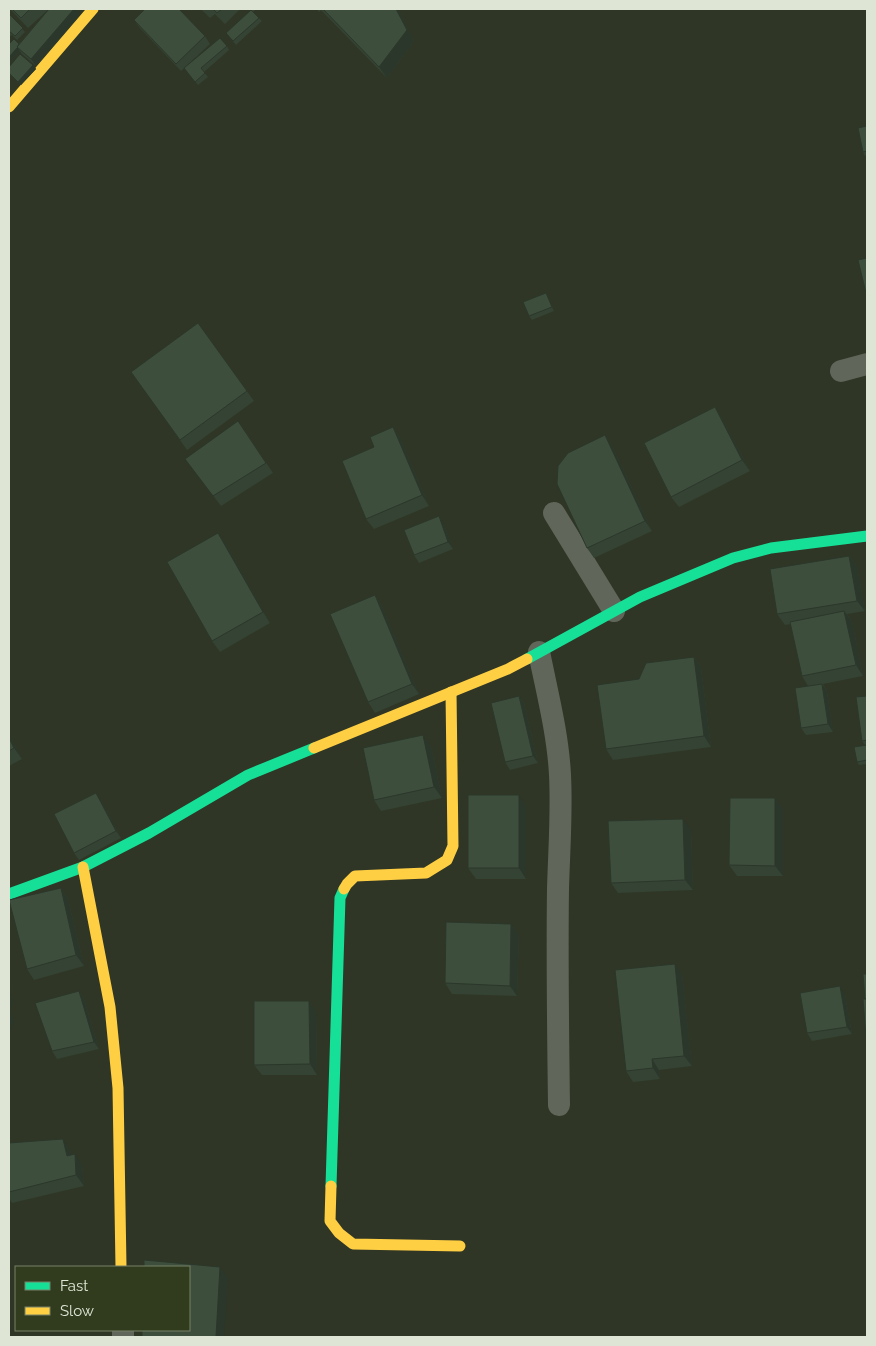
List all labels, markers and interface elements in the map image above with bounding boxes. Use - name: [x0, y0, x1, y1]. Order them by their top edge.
- legend: [15, 1266, 190, 1331]
- text: Fast: [60, 1277, 88, 1295]
- text: Slow: [60, 1302, 94, 1320]

